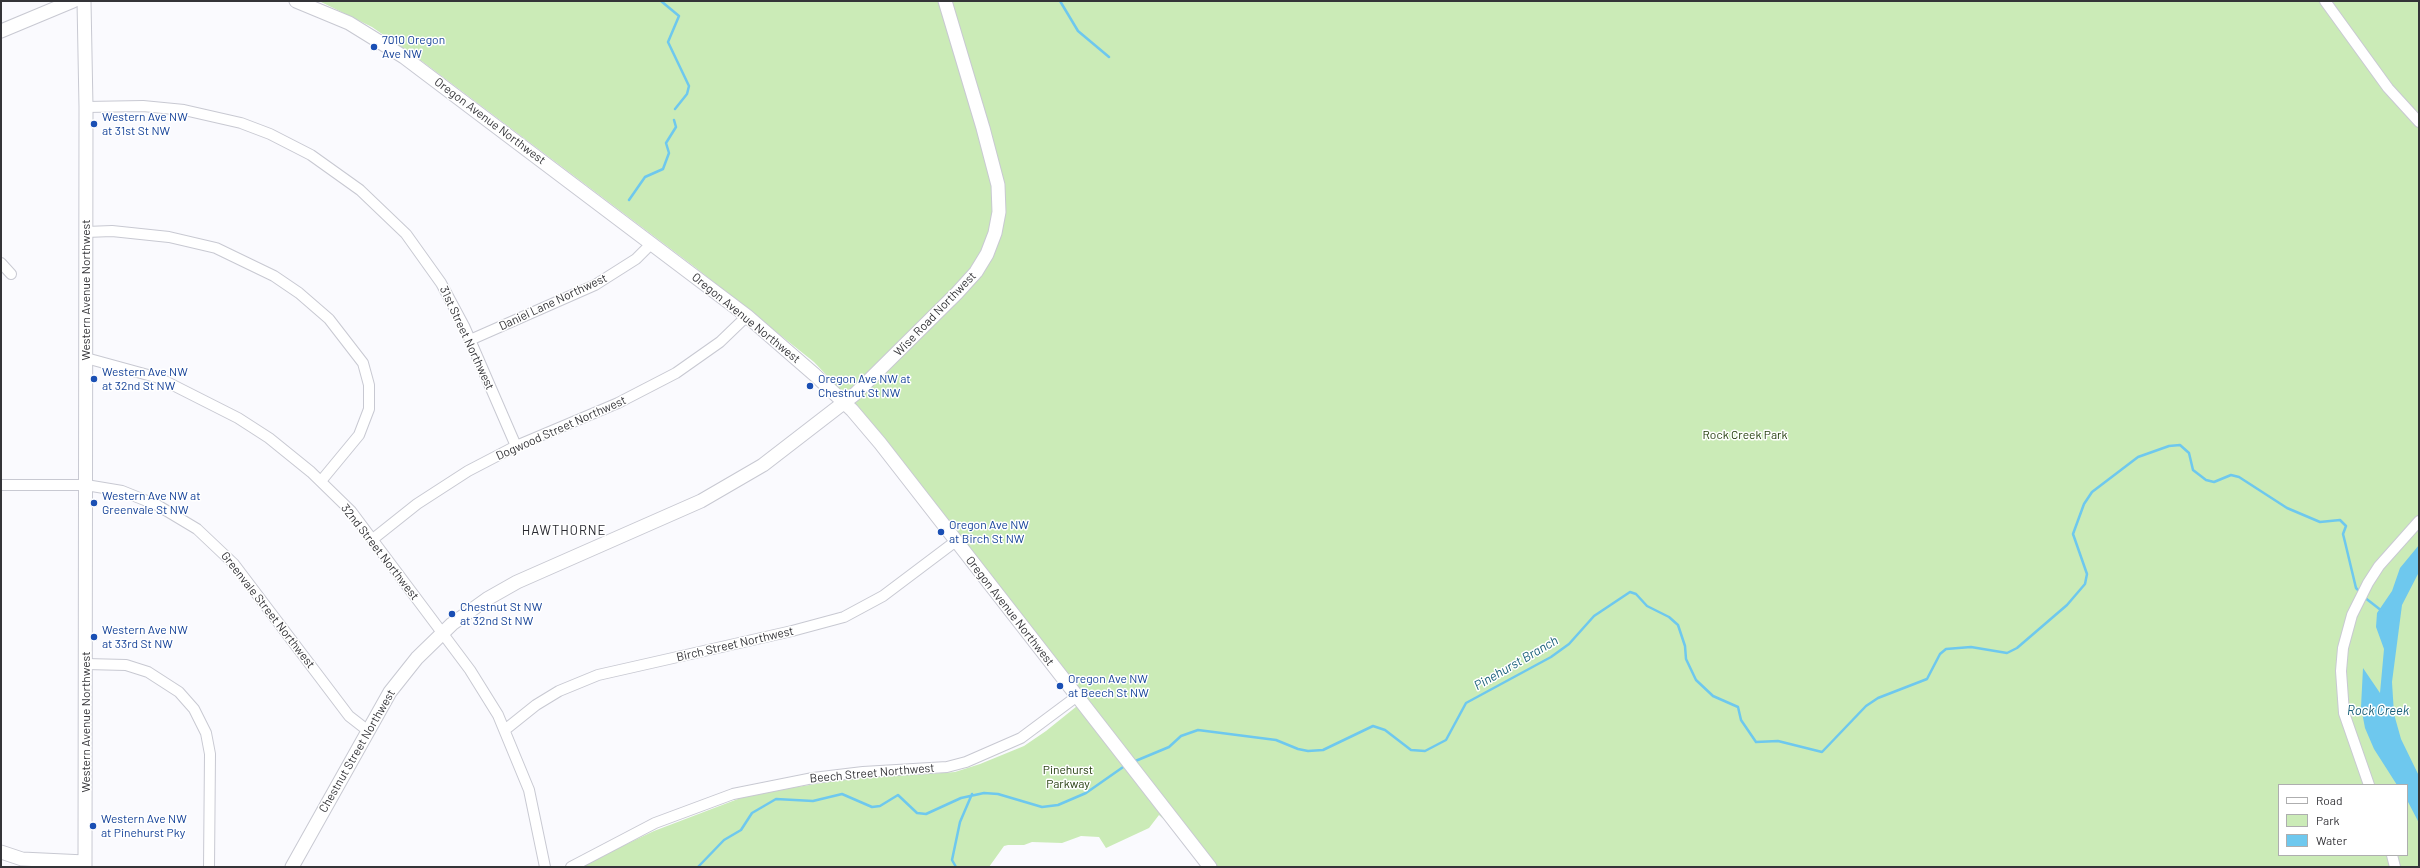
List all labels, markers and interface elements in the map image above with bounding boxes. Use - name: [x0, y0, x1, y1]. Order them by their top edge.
- place label: 7010 Oregon Ave NW: [382, 33, 445, 61]
- marker: 7010 Oregon Ave NW: [369, 42, 379, 52]
- street label: Oregon Avenue Northwest: [432, 75, 548, 167]
- place label: Western Ave NW at 31st St NW: [102, 110, 188, 138]
- marker: Western Ave NW at 31st St NW: [89, 119, 99, 129]
- street label: Western Avenue Northwest: [79, 219, 93, 361]
- street label: Wise Road Northwest: [891, 269, 979, 359]
- street label: Oregon Avenue Northwest: [689, 270, 803, 366]
- street label: Daniel Lane Northwest: [497, 271, 609, 333]
- street label: 31st Street Northwest: [437, 284, 497, 392]
- place label: Western Ave NW at 32nd St NW: [102, 365, 188, 393]
- place label: Oregon Ave NW at Chestnut St NW: [818, 372, 911, 400]
- marker: Western Ave NW at 32nd St NW: [89, 374, 99, 384]
- marker: Oregon Ave NW at Chestnut St NW: [805, 381, 815, 391]
- street label: Dogwood Street Northwest: [494, 393, 628, 463]
- park label: Rock Creek Park: [1703, 428, 1787, 442]
- place label: Western Ave NW at Greenvale St NW: [102, 489, 201, 517]
- marker: Western Ave NW at Greenvale St NW: [89, 498, 99, 508]
- street label: 32nd Street Northwest: [338, 501, 422, 603]
- place label: Oregon Ave NW at Birch St NW: [949, 518, 1029, 546]
- district label: HAWTHORNE: [522, 523, 606, 539]
- marker: Oregon Ave NW at Birch St NW: [936, 527, 946, 537]
- street label: Greenvale Street Northwest: [218, 549, 318, 671]
- street label: Oregon Avenue Northwest: [963, 553, 1057, 669]
- place label: Chestnut St NW at 32nd St NW: [460, 600, 542, 628]
- marker: Chestnut St NW at 32nd St NW: [447, 609, 457, 619]
- place label: Western Ave NW at 33rd St NW: [102, 623, 188, 651]
- street label: Birch Street Northwest: [675, 623, 795, 665]
- marker: Western Ave NW at 33rd St NW: [89, 632, 99, 642]
- water label: Pinehurst Branch: [1471, 633, 1561, 693]
- street label: Western Avenue Northwest: [79, 651, 93, 793]
- place label: Oregon Ave NW at Beech St NW: [1068, 672, 1149, 700]
- marker: Oregon Ave NW at Beech St NW: [1055, 681, 1065, 691]
- street label: Chestnut Street Northwest: [316, 687, 398, 815]
- water label: Rock Creek: [2347, 703, 2409, 719]
- street label: Beech Street Northwest: [809, 760, 935, 786]
- park label: Pinehurst Parkway: [1043, 763, 1093, 791]
- legend: [2278, 784, 2408, 856]
- text: Road: [2316, 793, 2343, 807]
- place label: Western Ave NW at Pinehurst Pky: [101, 812, 187, 840]
- text: Park: [2316, 813, 2340, 827]
- marker: Western Ave NW at Pinehurst Pky: [88, 821, 98, 831]
- text: Water: [2316, 833, 2347, 847]

